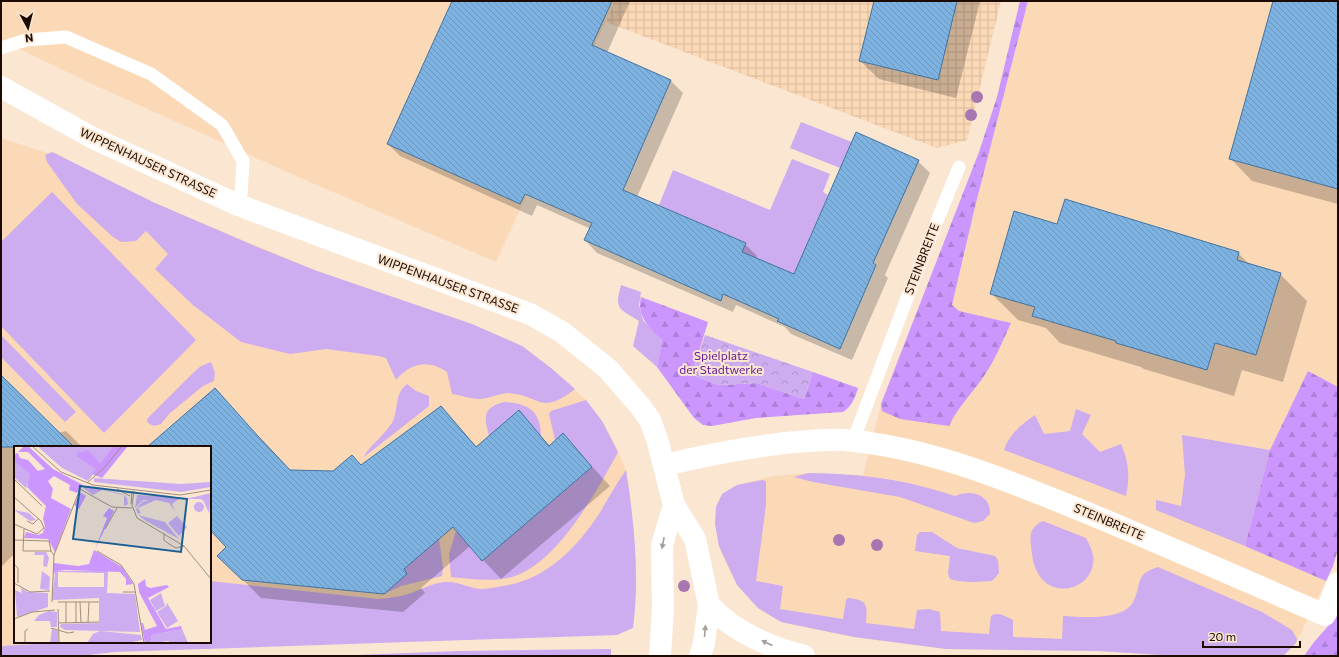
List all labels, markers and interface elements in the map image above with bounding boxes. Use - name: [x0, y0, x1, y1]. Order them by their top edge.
- north arrow: [8, 8, 48, 48]
- text: N: [24, 31, 34, 45]
- street label: WIPPENHAUSER STRASSE: [78, 124, 219, 200]
- street label: STEINBREITE: [901, 221, 941, 296]
- street label: WIPPENHAUSER STRASSE: [376, 251, 521, 315]
- park label: Spielplatz der Stadtwerke: [679, 348, 763, 376]
- inset map: [14, 446, 211, 643]
- street label: STEINBREITE: [1072, 500, 1147, 542]
- one-way arrow: [660, 536, 666, 549]
- scale bar: [1203, 623, 1300, 649]
- one-way arrow: [701, 625, 708, 637]
- text: 20 m: [1209, 629, 1236, 643]
- one-way arrow: [761, 640, 773, 646]

